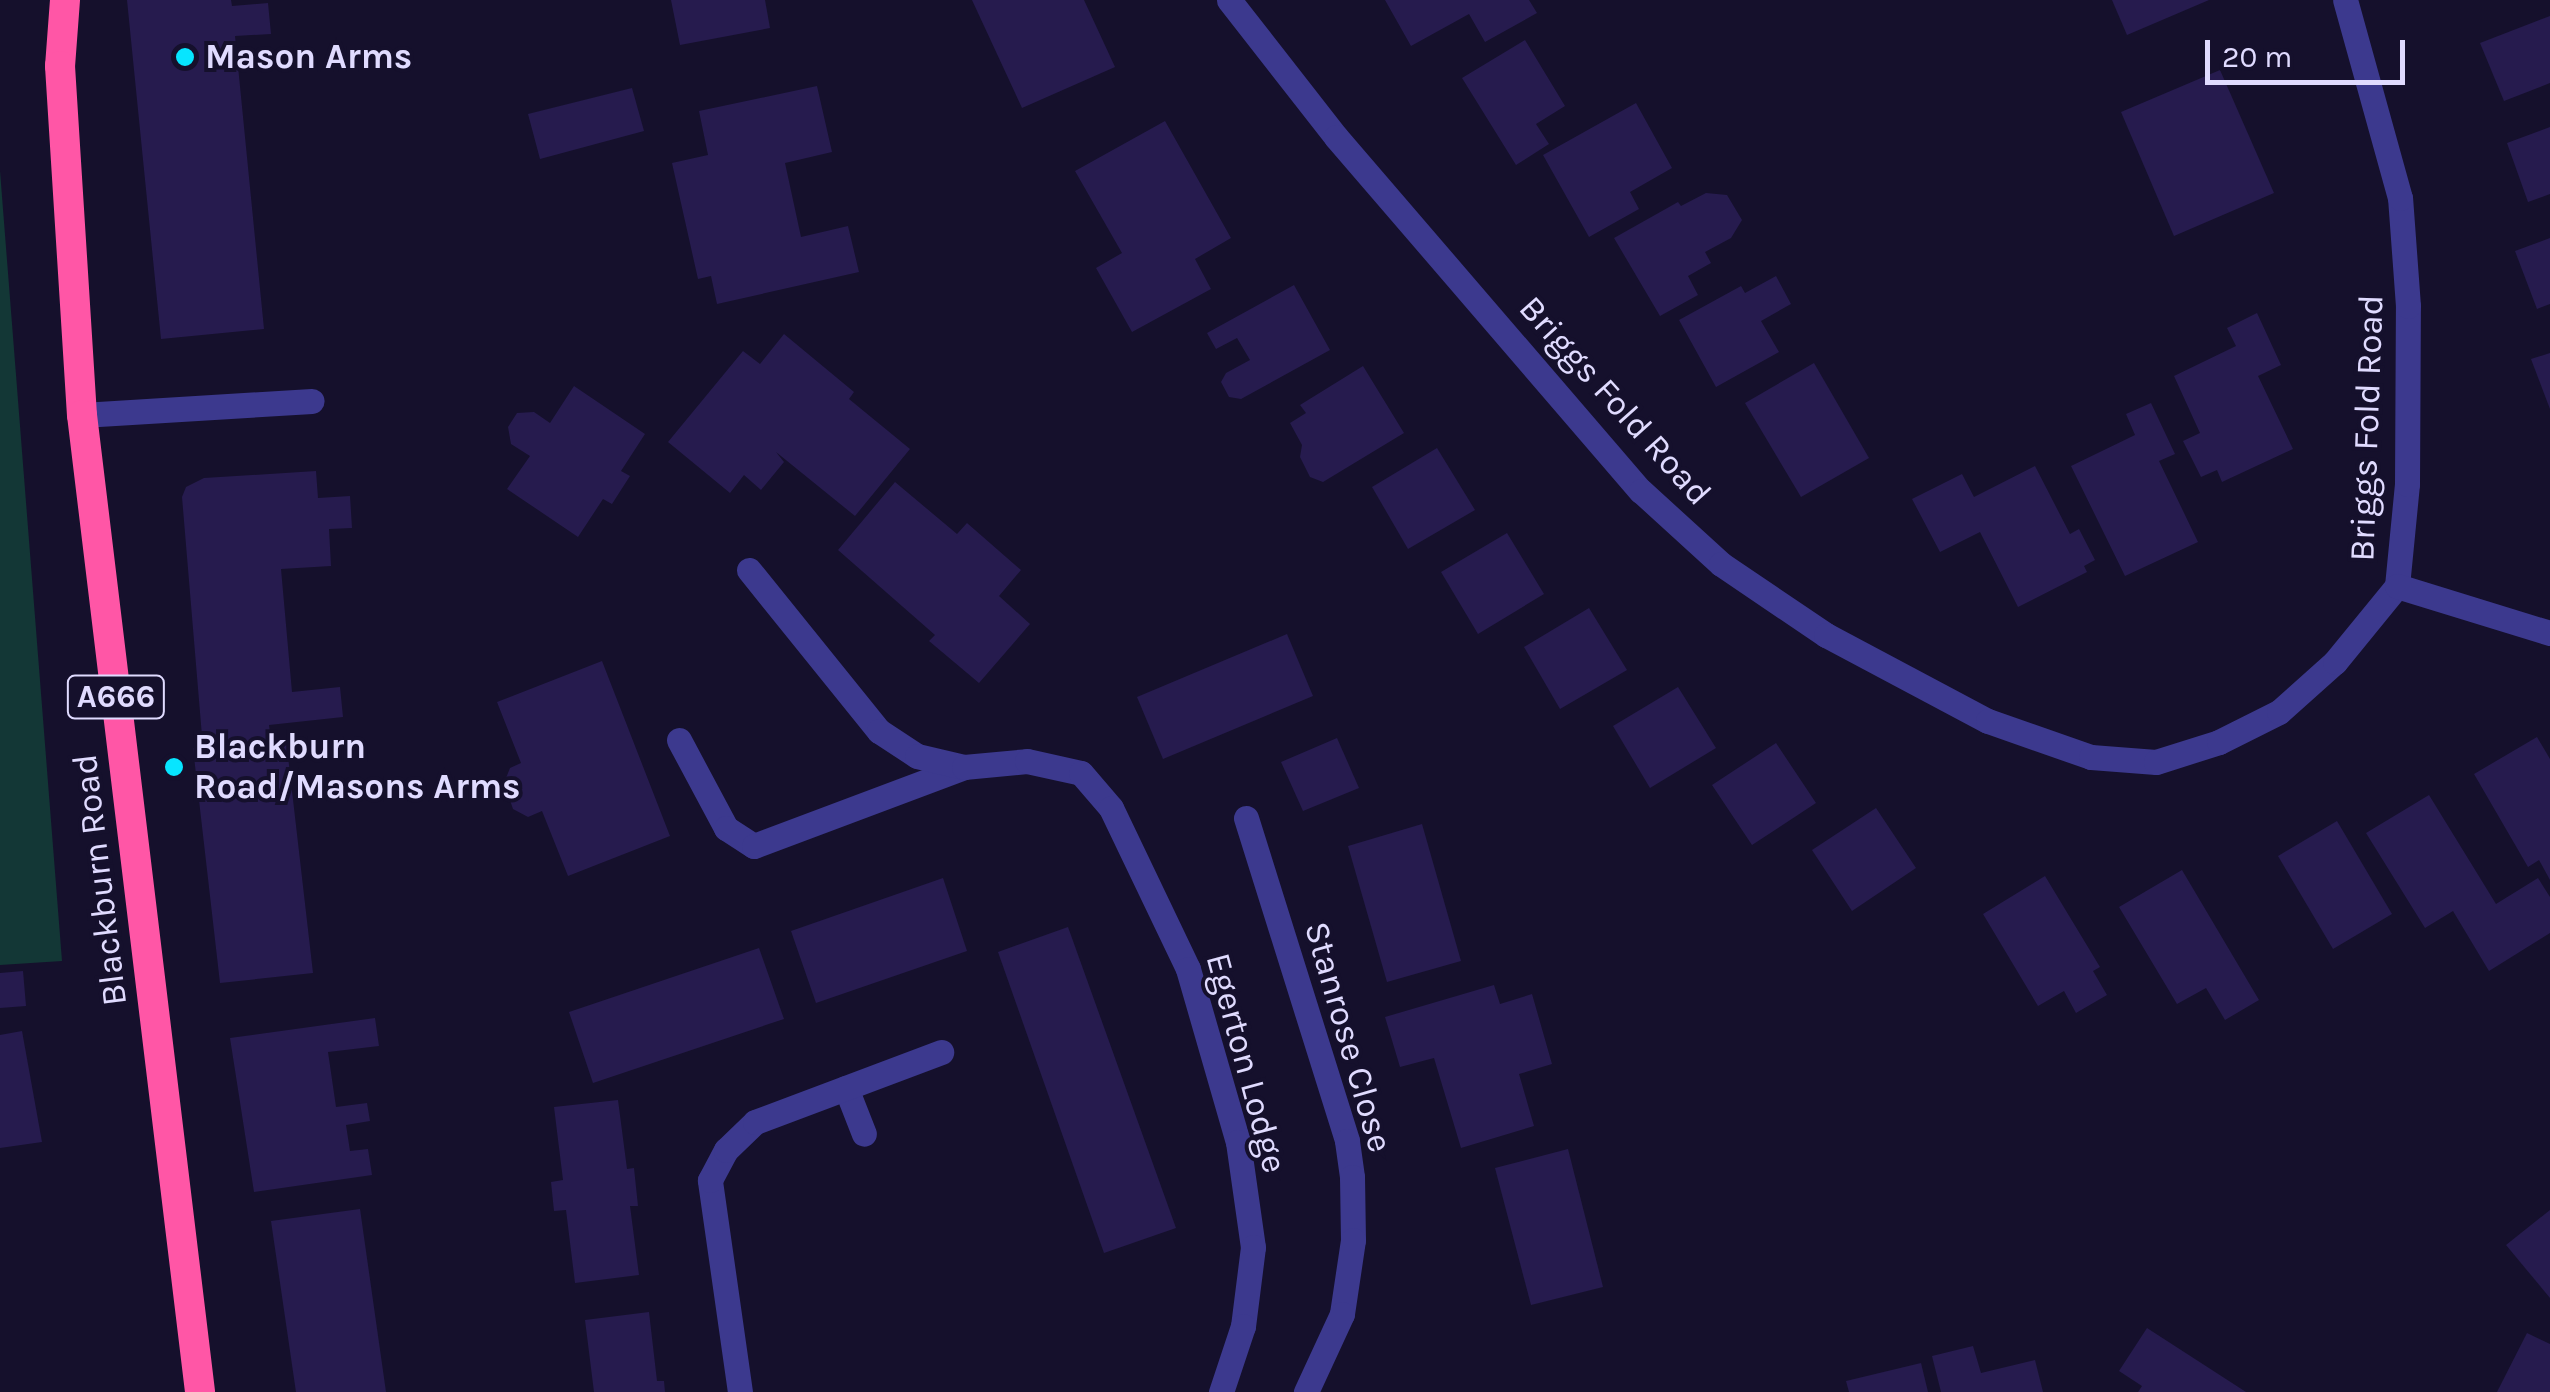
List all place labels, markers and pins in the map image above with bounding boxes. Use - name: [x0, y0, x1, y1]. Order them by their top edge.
- place label: Mason Arms: [205, 36, 412, 78]
- marker: Mason Arms: [174, 46, 196, 68]
- place label: Blackburn Road/Masons Arms: [194, 726, 521, 808]
- marker: Blackburn Road/Masons Arms: [163, 756, 185, 778]

